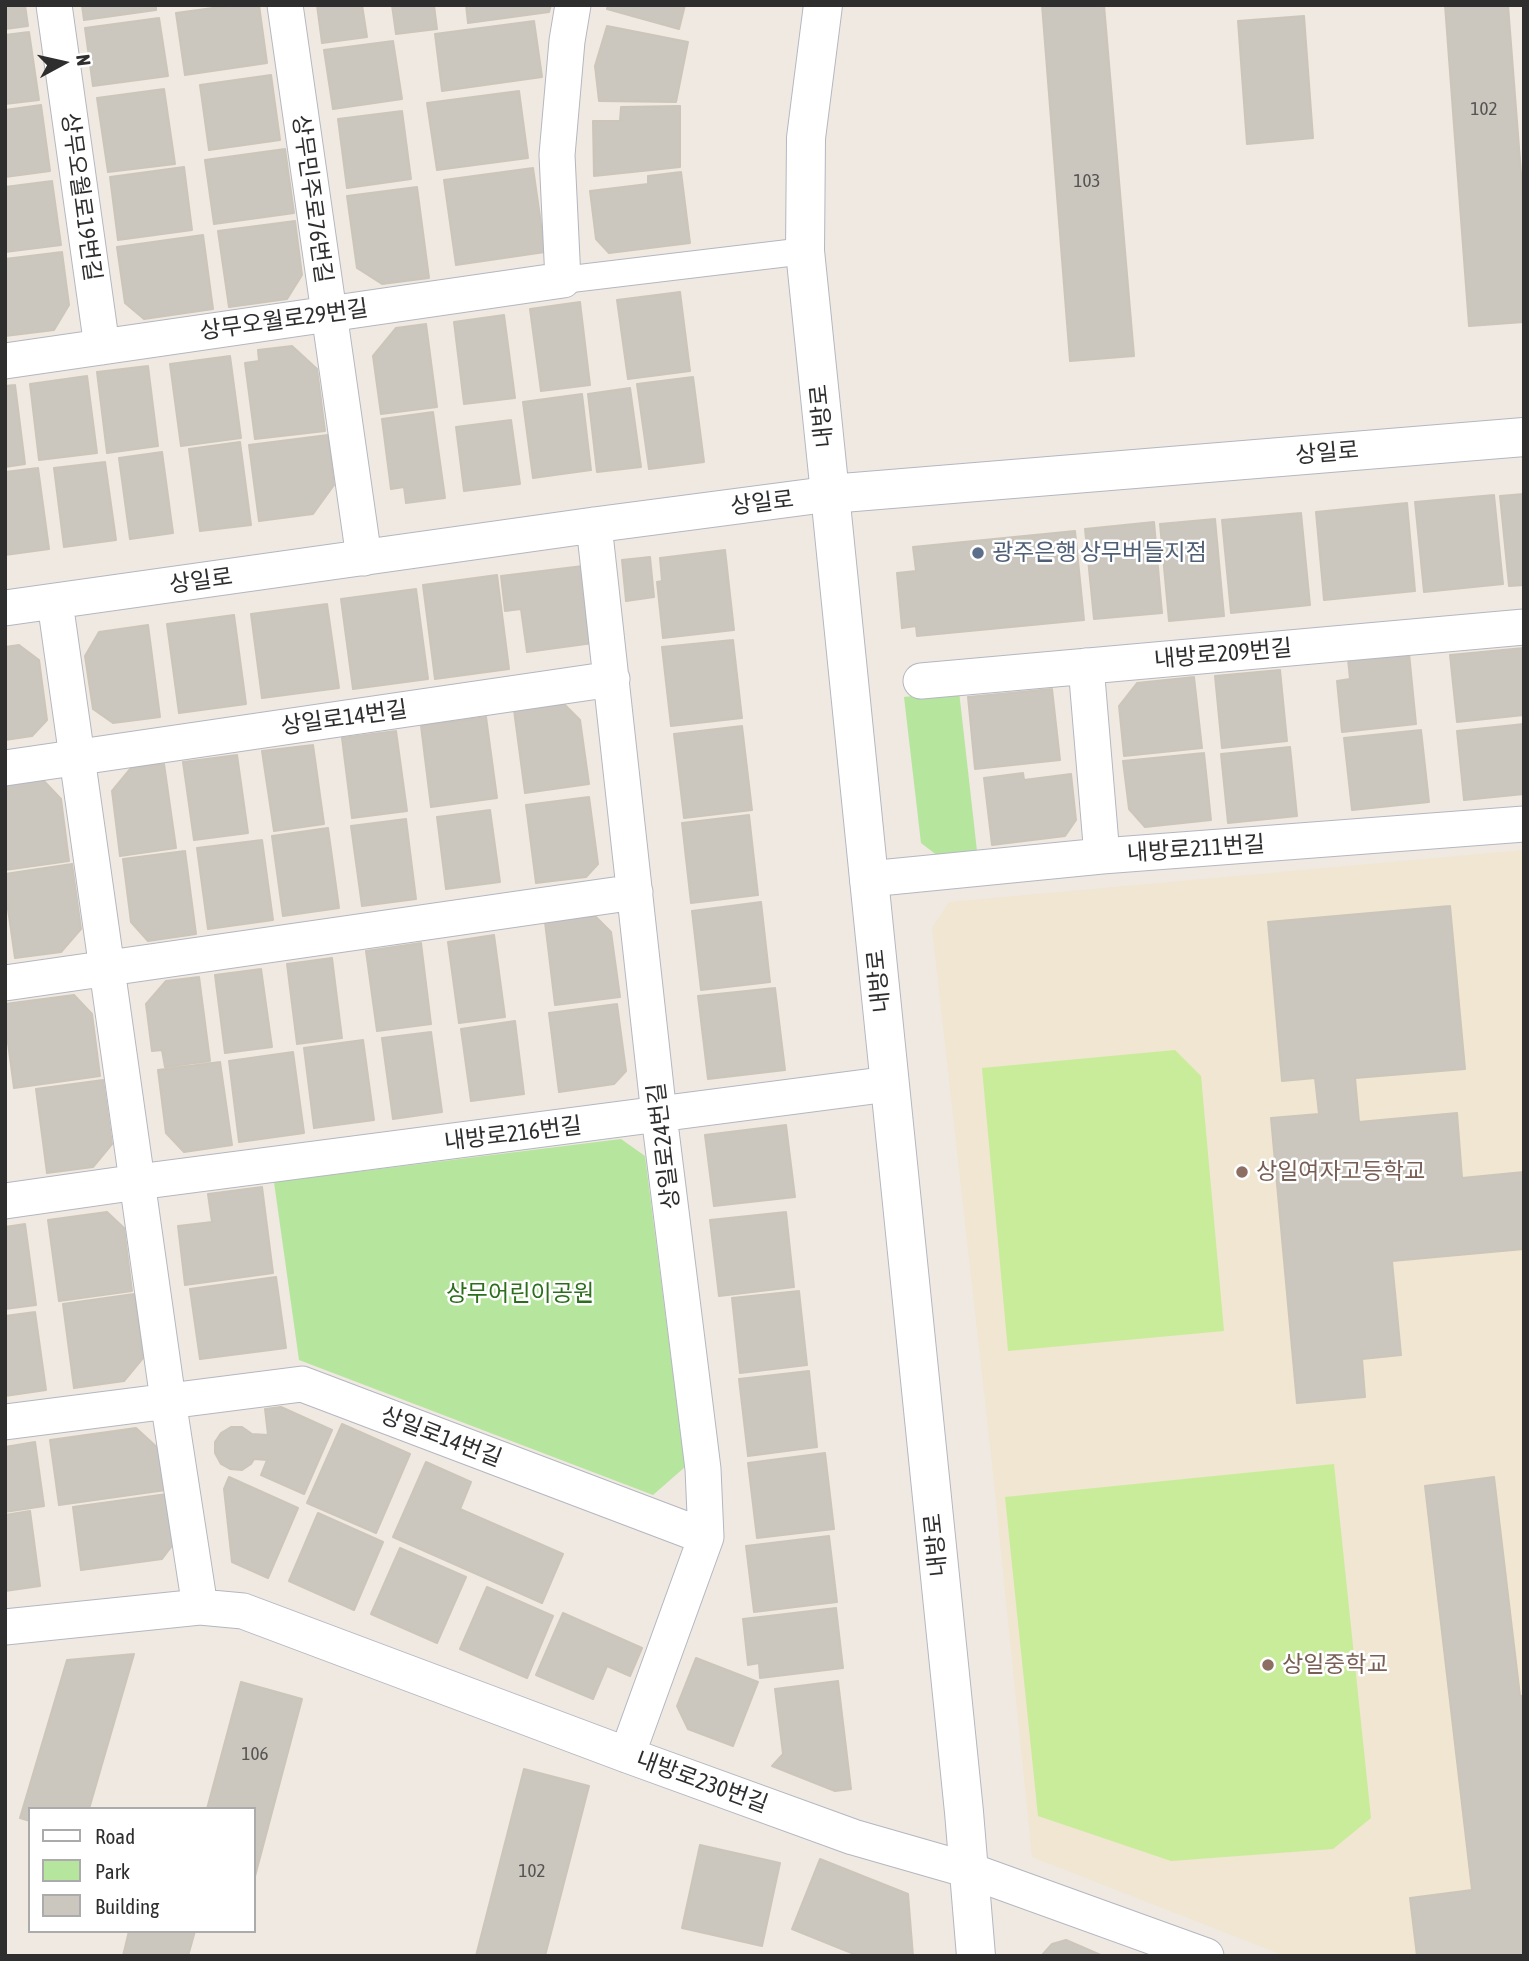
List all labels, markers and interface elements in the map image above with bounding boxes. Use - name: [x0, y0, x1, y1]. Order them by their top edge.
- north arrow: [28, 28, 98, 98]
- text: N: [72, 53, 95, 67]
- house number: 102: [1471, 98, 1497, 120]
- street label: 상무오월로19번길: [56, 111, 106, 283]
- street label: 상무민주로76번길: [287, 113, 337, 285]
- house number: 103: [1074, 170, 1100, 192]
- street label: 상무오월로29번길: [198, 295, 370, 345]
- street label: 내방로: [805, 383, 839, 449]
- street label: 상일로: [1294, 436, 1360, 470]
- street label: 상일로: [729, 485, 795, 521]
- place label: 광주은행 상무버들지점: [992, 539, 1207, 567]
- marker: 광주은행 상무버들지점: [970, 545, 986, 561]
- street label: 상일로: [168, 563, 234, 599]
- street label: 내방로209번길: [1153, 634, 1293, 674]
- street label: 상일로14번길: [279, 695, 409, 741]
- street label: 내방로211번길: [1126, 830, 1266, 868]
- street label: 내방로: [862, 948, 896, 1014]
- street label: 상일로24번길: [643, 1081, 685, 1211]
- street label: 내방로216번길: [443, 1112, 583, 1156]
- place label: 상일여자고등학교: [1256, 1158, 1425, 1186]
- marker: 상일여자고등학교: [1234, 1164, 1250, 1180]
- park label: 상무어린이공원: [446, 1280, 594, 1308]
- street label: 상일로14번길: [377, 1401, 505, 1473]
- street label: 내방로: [919, 1512, 953, 1578]
- place label: 상일중학교: [1282, 1651, 1388, 1679]
- marker: 상일중학교: [1260, 1657, 1276, 1673]
- house number: 106: [242, 1743, 268, 1765]
- street label: 내방로230번길: [632, 1745, 772, 1819]
- legend: [28, 1807, 256, 1933]
- text: Road: [95, 1824, 135, 1848]
- text: Park: [95, 1859, 130, 1883]
- house number: 102: [519, 1860, 545, 1882]
- text: Building: [95, 1894, 159, 1918]

